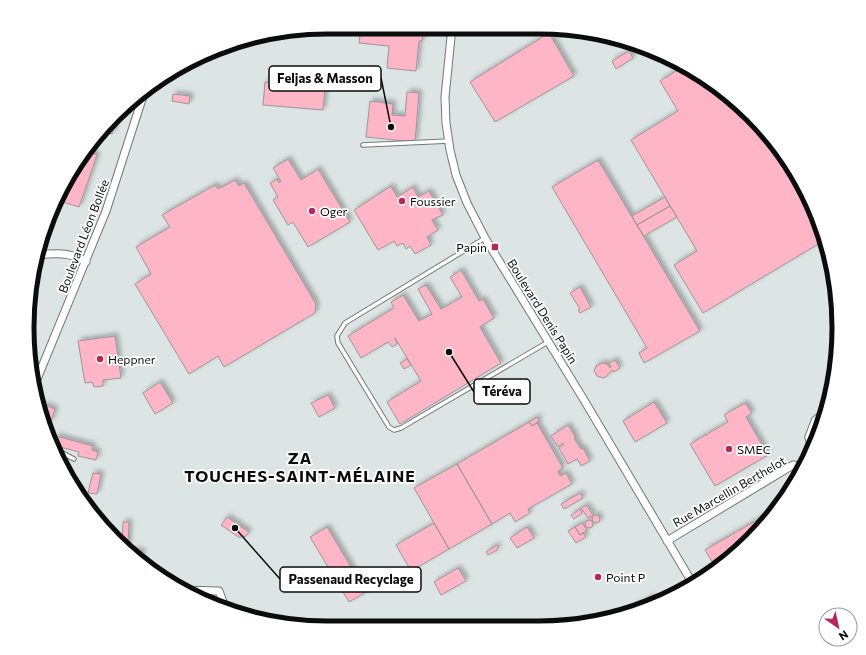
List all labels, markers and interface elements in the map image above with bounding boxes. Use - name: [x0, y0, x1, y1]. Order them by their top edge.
- callout: Feljas & Masson: [269, 66, 381, 91]
- text: Feljas & Masson: [277, 70, 373, 86]
- street label: Boulevard Léon Bollée: [55, 177, 111, 295]
- place label: Foussier: [410, 194, 456, 208]
- marker: Foussier: [397, 196, 407, 206]
- place label: Oger: [320, 204, 348, 218]
- marker: Oger: [307, 206, 317, 216]
- place label: Papin: [456, 240, 487, 254]
- marker: Papin: [490, 242, 500, 252]
- street label: Boulevard Denis Papin: [505, 256, 581, 366]
- place label: Heppner: [108, 352, 156, 366]
- marker: Heppner: [95, 354, 105, 364]
- callout: Téréva: [474, 379, 530, 404]
- text: Téréva: [482, 383, 522, 399]
- place label: SMEC: [737, 442, 771, 456]
- marker: SMEC: [724, 444, 734, 454]
- district label: ZA TOUCHES-SAINT-MÉLAINE: [184, 448, 416, 485]
- street label: Rue Marcellin Berthelot: [670, 453, 788, 529]
- callout: Passenaud Recyclage: [280, 567, 421, 592]
- place label: Point P: [606, 570, 646, 584]
- text: Passenaud Recyclage: [288, 571, 414, 587]
- marker: Point P: [593, 572, 603, 582]
- north arrow: [818, 607, 858, 647]
- text: N: [837, 628, 851, 643]

